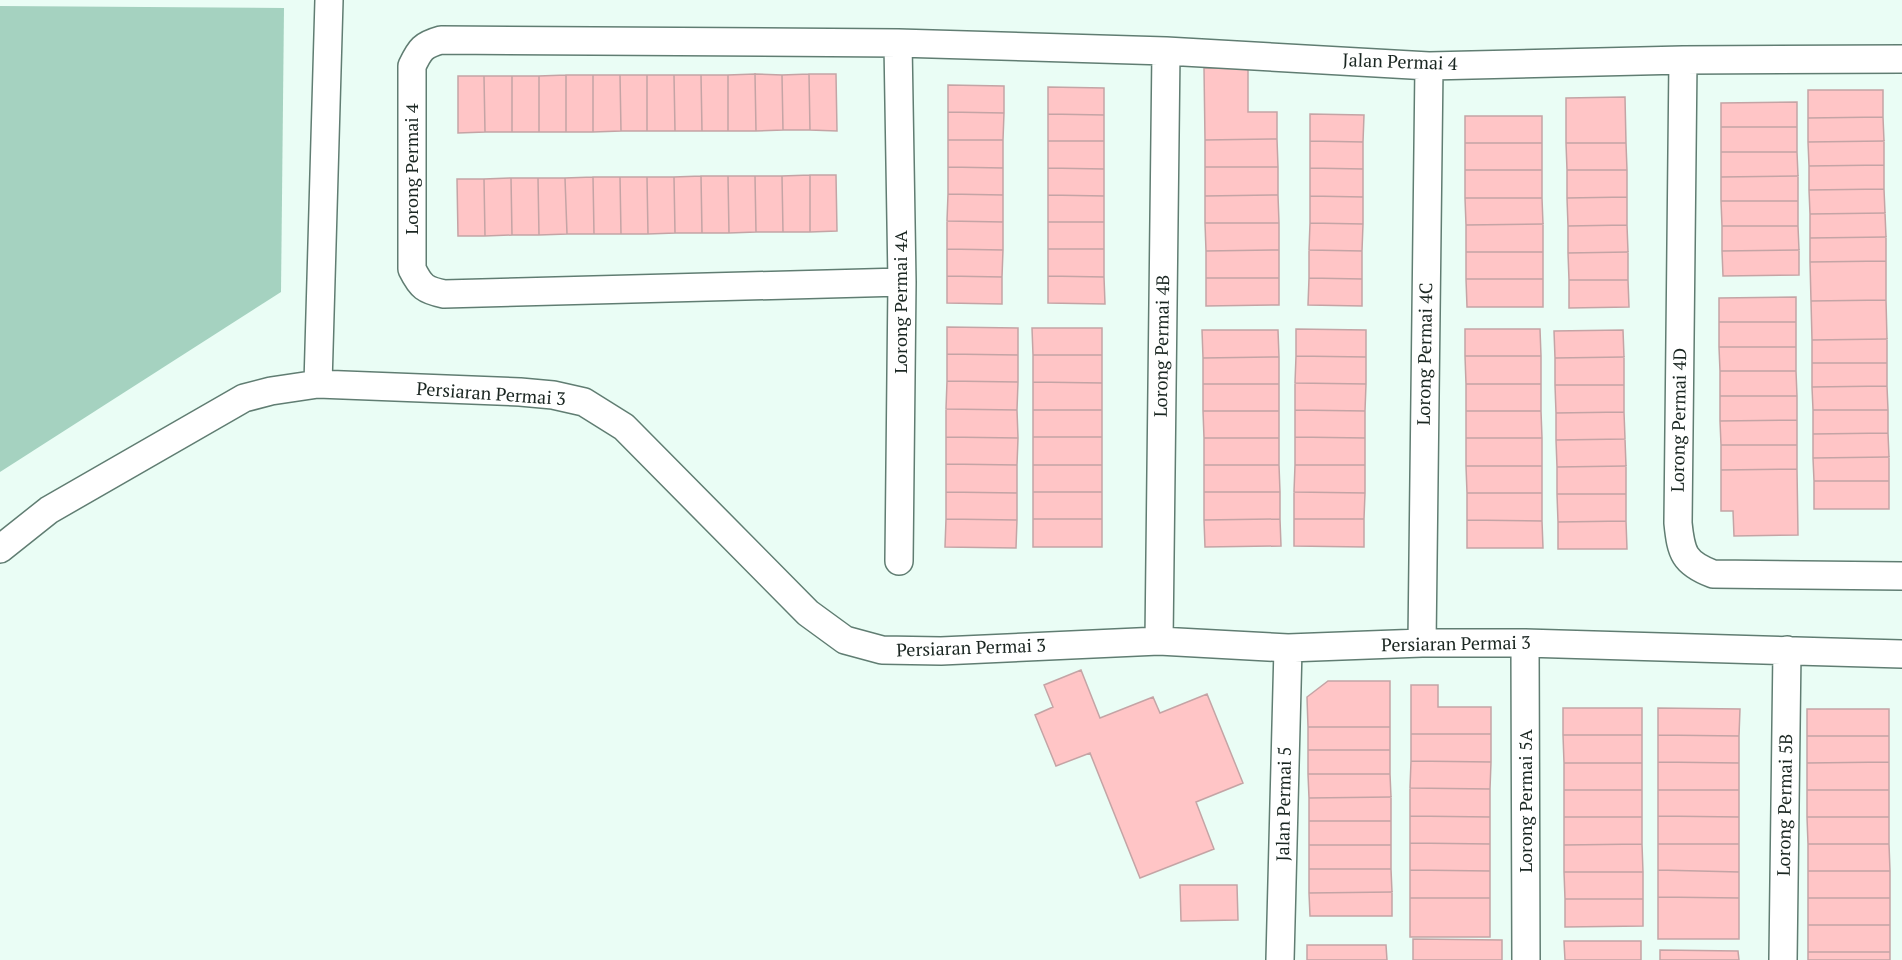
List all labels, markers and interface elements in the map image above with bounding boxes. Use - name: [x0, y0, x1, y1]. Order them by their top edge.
- street label: Jalan Permai 4: [1342, 47, 1458, 75]
- street label: Lorong Permai 4: [399, 103, 423, 235]
- street label: Lorong Permai 4A: [888, 229, 912, 374]
- street label: Lorong Permai 4B: [1148, 275, 1174, 417]
- street label: Lorong Permai 4C: [1411, 282, 1437, 426]
- street label: Lorong Permai 4D: [1665, 348, 1691, 492]
- street label: Persiaran Permai 3: [416, 376, 567, 410]
- street label: Persiaran Permai 3: [1381, 630, 1531, 656]
- street label: Persiaran Permai 3: [896, 632, 1046, 662]
- street label: Lorong Permai 5A: [1513, 728, 1537, 873]
- street label: Lorong Permai 5B: [1771, 734, 1797, 876]
- street label: Jalan Permai 5: [1270, 746, 1296, 862]

